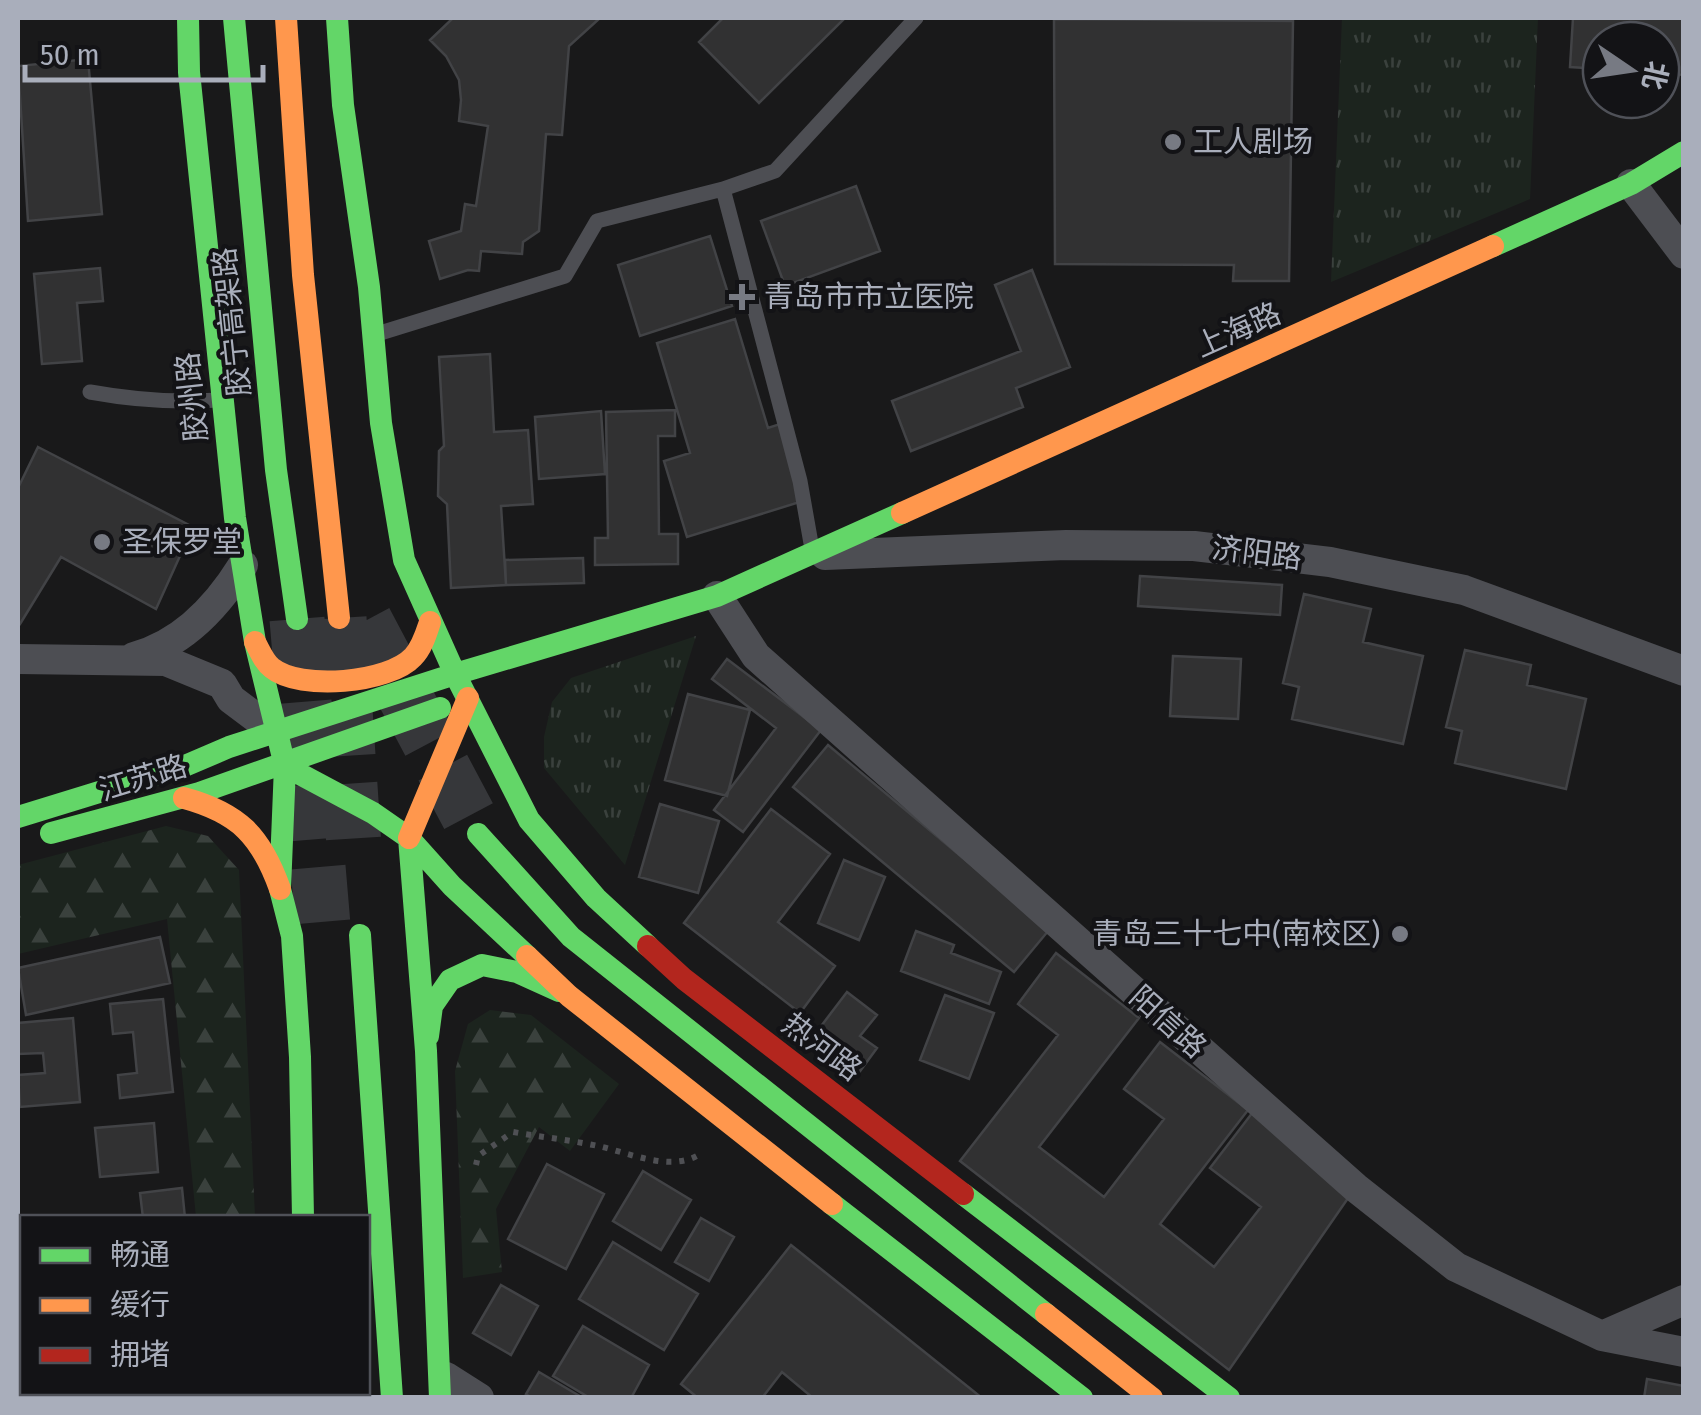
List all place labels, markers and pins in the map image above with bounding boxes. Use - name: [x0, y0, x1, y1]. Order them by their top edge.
- place label: 工人剧场: [1193, 124, 1313, 160]
- marker: 工人剧场: [1162, 131, 1184, 153]
- place label: 青岛市市立医院: [764, 279, 974, 315]
- marker: 青岛市市立医院: [729, 284, 755, 310]
- place label: 圣保罗堂: [122, 524, 242, 560]
- marker: 圣保罗堂: [91, 531, 113, 553]
- place label: 青岛三十七中(南校区): [1092, 916, 1380, 952]
- marker: 青岛三十七中(南校区): [1389, 923, 1411, 945]

